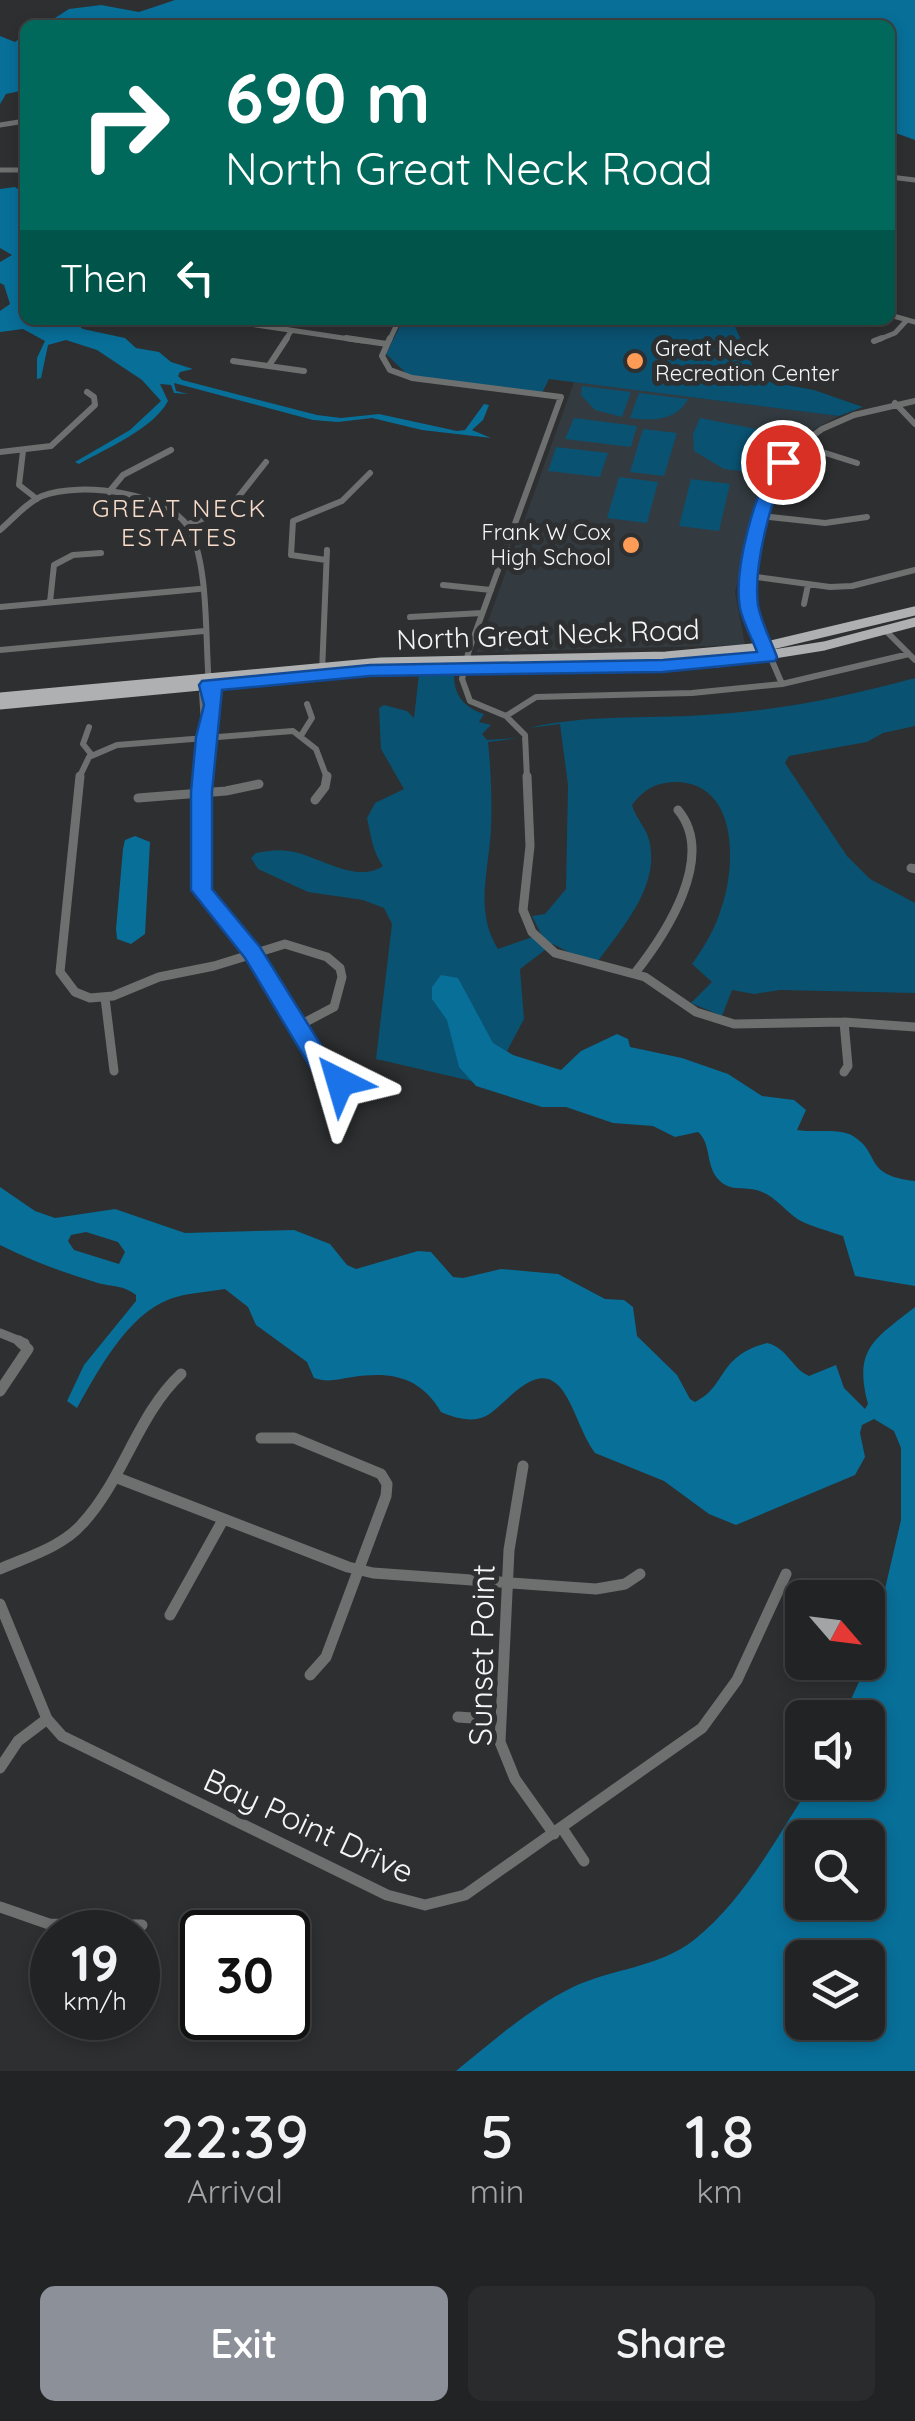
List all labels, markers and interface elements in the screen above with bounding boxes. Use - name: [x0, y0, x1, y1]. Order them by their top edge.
- text: 690 m: [225, 53, 431, 141]
- icon: right: [60, 60, 190, 190]
- text: North Great Neck Road: [225, 140, 713, 196]
- icon: left: [168, 250, 223, 305]
- text: Then: [60, 254, 148, 302]
- place label: Great Neck Recreation Center: [655, 334, 840, 387]
- marker: Great Neck Recreation Center: [624, 350, 646, 372]
- pin: [741, 420, 826, 505]
- icon: arrive: [756, 435, 811, 490]
- district label: GREAT NECK ESTATES: [92, 492, 268, 552]
- place label: Frank W Cox High School: [481, 518, 611, 571]
- marker: Frank W Cox High School: [620, 534, 642, 556]
- street label: North Great Neck Road: [396, 611, 700, 657]
- position arrow: [288, 1030, 392, 1134]
- street label: Sunset Point: [459, 1564, 503, 1746]
- north arrow: [785, 1580, 885, 1680]
- map controls: [785, 1580, 885, 2040]
- button: sound: [785, 1700, 885, 1800]
- street label: Bay Point Drive: [198, 1759, 420, 1891]
- button: search: [785, 1820, 885, 1920]
- speed limit sign: 30: [180, 1910, 310, 2040]
- text: 19: [71, 1931, 119, 1994]
- button: layers: [785, 1940, 885, 2040]
- text: km/h: [63, 1985, 127, 2016]
- text: 22:39: [161, 2098, 309, 2173]
- text: 5: [480, 2098, 514, 2173]
- text: 1.8: [685, 2098, 754, 2173]
- text: Arrival: [187, 2171, 283, 2211]
- text: min: [470, 2171, 524, 2211]
- text: km: [696, 2171, 743, 2211]
- button: Exit: [40, 2286, 448, 2401]
- button: Share: [468, 2286, 875, 2401]

